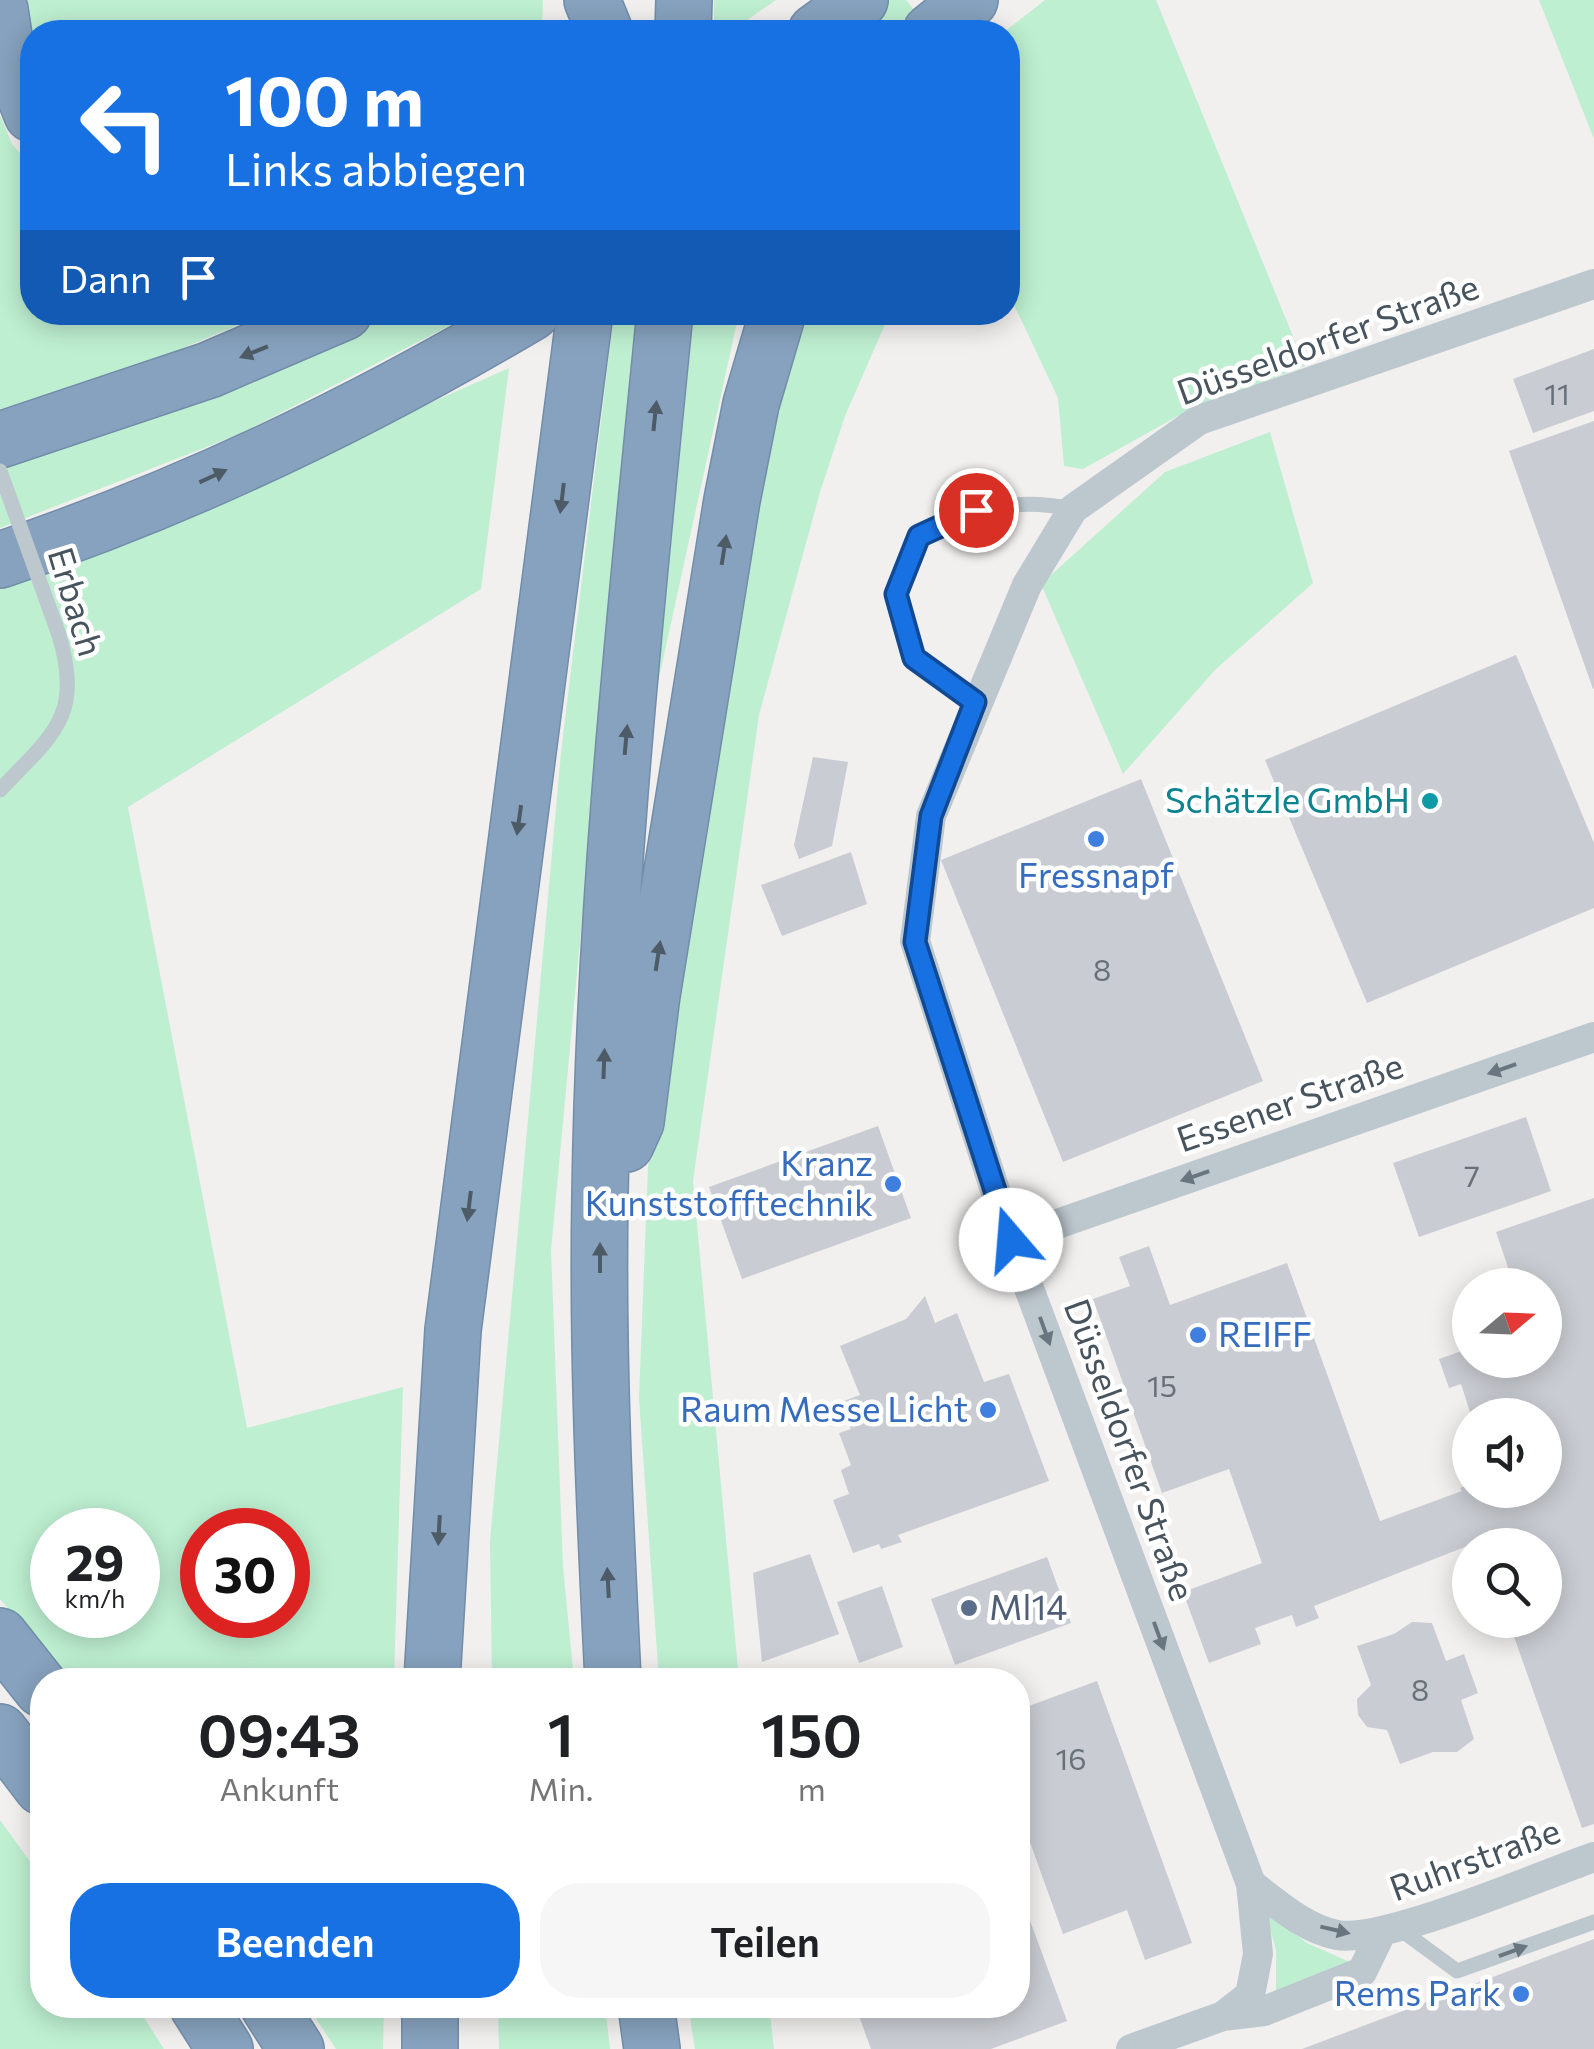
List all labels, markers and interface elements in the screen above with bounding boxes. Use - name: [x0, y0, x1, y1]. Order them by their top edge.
- text: 100 m: [225, 55, 424, 140]
- icon: left: [60, 60, 190, 190]
- text: Links abbiegen: [225, 140, 527, 195]
- icon: arrive: [171, 250, 226, 305]
- text: Dann: [60, 254, 151, 301]
- street label: Düsseldorfer Straße: [1170, 263, 1484, 412]
- one-way arrow: [239, 344, 269, 360]
- house number: 11: [1544, 374, 1570, 411]
- one-way arrow: [647, 400, 663, 432]
- one-way arrow: [199, 468, 228, 485]
- pin: [934, 468, 1019, 553]
- one-way arrow: [554, 482, 570, 514]
- icon: arrive: [949, 483, 1004, 538]
- one-way arrow: [717, 534, 732, 565]
- street label: Erbach: [41, 542, 114, 661]
- one-way arrow: [618, 723, 634, 755]
- place label: Schätzle GmbH: [1165, 777, 1410, 820]
- marker: Schätzle GmbH: [1419, 790, 1441, 812]
- one-way arrow: [511, 805, 527, 836]
- marker: Fressnapf: [1085, 828, 1107, 850]
- place label: Fressnapf: [1018, 852, 1174, 895]
- one-way arrow: [651, 940, 667, 971]
- house number: 8: [1093, 950, 1111, 987]
- street label: Essener Straße: [1170, 1042, 1408, 1159]
- one-way arrow: [597, 1048, 613, 1080]
- one-way arrow: [1486, 1062, 1516, 1077]
- place label: Kranz Kunststofftechnik: [585, 1140, 873, 1223]
- house number: 7: [1464, 1156, 1480, 1193]
- one-way arrow: [1179, 1169, 1209, 1184]
- marker: Kranz Kunststofftechnik: [882, 1173, 904, 1195]
- position arrow: [959, 1188, 1063, 1292]
- one-way arrow: [460, 1191, 476, 1222]
- one-way arrow: [592, 1241, 608, 1273]
- north arrow: [1452, 1268, 1562, 1378]
- map controls: [1452, 1268, 1562, 1638]
- street label: Düsseldorfer Straße: [1057, 1292, 1206, 1606]
- place label: REIFF: [1218, 1311, 1312, 1354]
- one-way arrow: [1038, 1316, 1053, 1346]
- marker: REIFF: [1187, 1324, 1209, 1346]
- house number: 15: [1147, 1366, 1177, 1403]
- place label: Raum Messe Licht: [680, 1386, 968, 1429]
- button: sound: [1452, 1398, 1562, 1508]
- marker: Raum Messe Licht: [977, 1399, 999, 1421]
- speed limit sign: 30: [180, 1508, 310, 1638]
- one-way arrow: [431, 1514, 447, 1546]
- button: search: [1452, 1528, 1562, 1638]
- text: 29: [65, 1530, 124, 1591]
- one-way arrow: [600, 1566, 616, 1598]
- text: km/h: [65, 1583, 125, 1613]
- place label: Ml14: [989, 1584, 1067, 1627]
- marker: Ml14: [958, 1597, 980, 1619]
- one-way arrow: [1152, 1621, 1167, 1651]
- house number: 8: [1411, 1670, 1429, 1707]
- text: 09:43: [198, 1696, 361, 1769]
- text: 1: [548, 1696, 574, 1769]
- text: 150: [761, 1696, 862, 1769]
- house number: 16: [1055, 1739, 1087, 1776]
- text: Ankunft: [219, 1768, 339, 1808]
- text: Min.: [529, 1768, 593, 1808]
- text: m: [798, 1768, 826, 1808]
- street label: Ruhrstraße: [1383, 1807, 1565, 1908]
- button: Beenden: [70, 1883, 520, 1998]
- button: Teilen: [540, 1883, 990, 1998]
- one-way arrow: [1319, 1923, 1350, 1939]
- one-way arrow: [1499, 1943, 1529, 1958]
- place label: Rems Park: [1334, 1970, 1501, 2013]
- marker: Rems Park: [1510, 1983, 1532, 2005]

